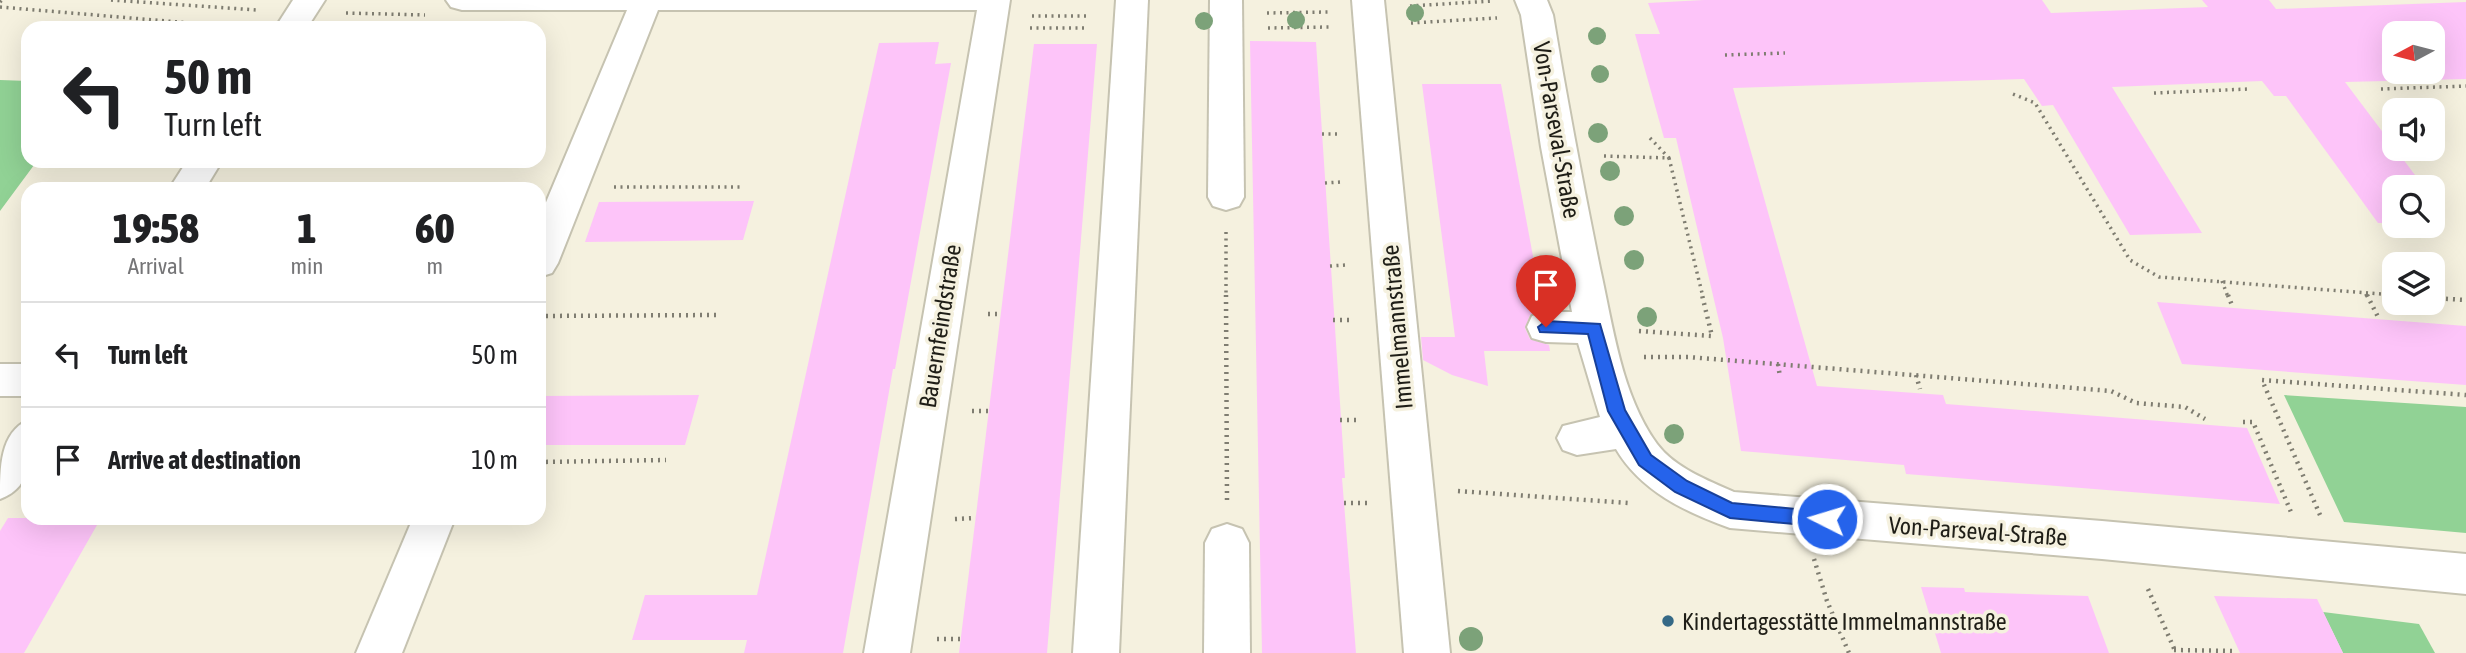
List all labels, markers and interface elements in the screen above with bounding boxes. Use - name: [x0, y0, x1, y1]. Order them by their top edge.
- north arrow: [2382, 21, 2445, 84]
- map controls: [2382, 21, 2445, 315]
- street label: Von-Parseval-Straße: [1528, 40, 1586, 220]
- text: 50 m: [164, 48, 252, 104]
- icon: left: [49, 49, 140, 140]
- button: sound: [2382, 98, 2445, 161]
- text: Turn left: [164, 106, 262, 143]
- button: search: [2382, 175, 2445, 238]
- text: 19:58: [113, 204, 199, 252]
- text: 1: [297, 204, 317, 252]
- text: 60: [415, 204, 454, 252]
- street label: Bauernfeindstraße: [914, 242, 966, 410]
- street label: Immelmannstraße: [1376, 244, 1418, 410]
- button: layers: [2382, 252, 2445, 315]
- text: Arrival: [128, 253, 184, 279]
- text: min: [290, 253, 323, 279]
- text: m: [426, 253, 443, 279]
- pin: [1516, 255, 1576, 327]
- icon: arrive: [1527, 266, 1565, 304]
- icon: left: [49, 336, 87, 374]
- text: Turn left: [108, 340, 188, 370]
- text: 50 m: [471, 340, 518, 370]
- icon: arrive: [49, 441, 87, 479]
- text: Arrive at destination: [108, 445, 301, 475]
- text: 10 m: [471, 445, 518, 475]
- position arrow: [1790, 482, 1864, 556]
- street label: Von-Parseval-Straße: [1888, 511, 2068, 551]
- place label: Kindertagesstätte Immelmannstraße: [1682, 608, 2007, 635]
- marker: Kindertagesstätte Immelmannstraße: [1660, 613, 1676, 629]

